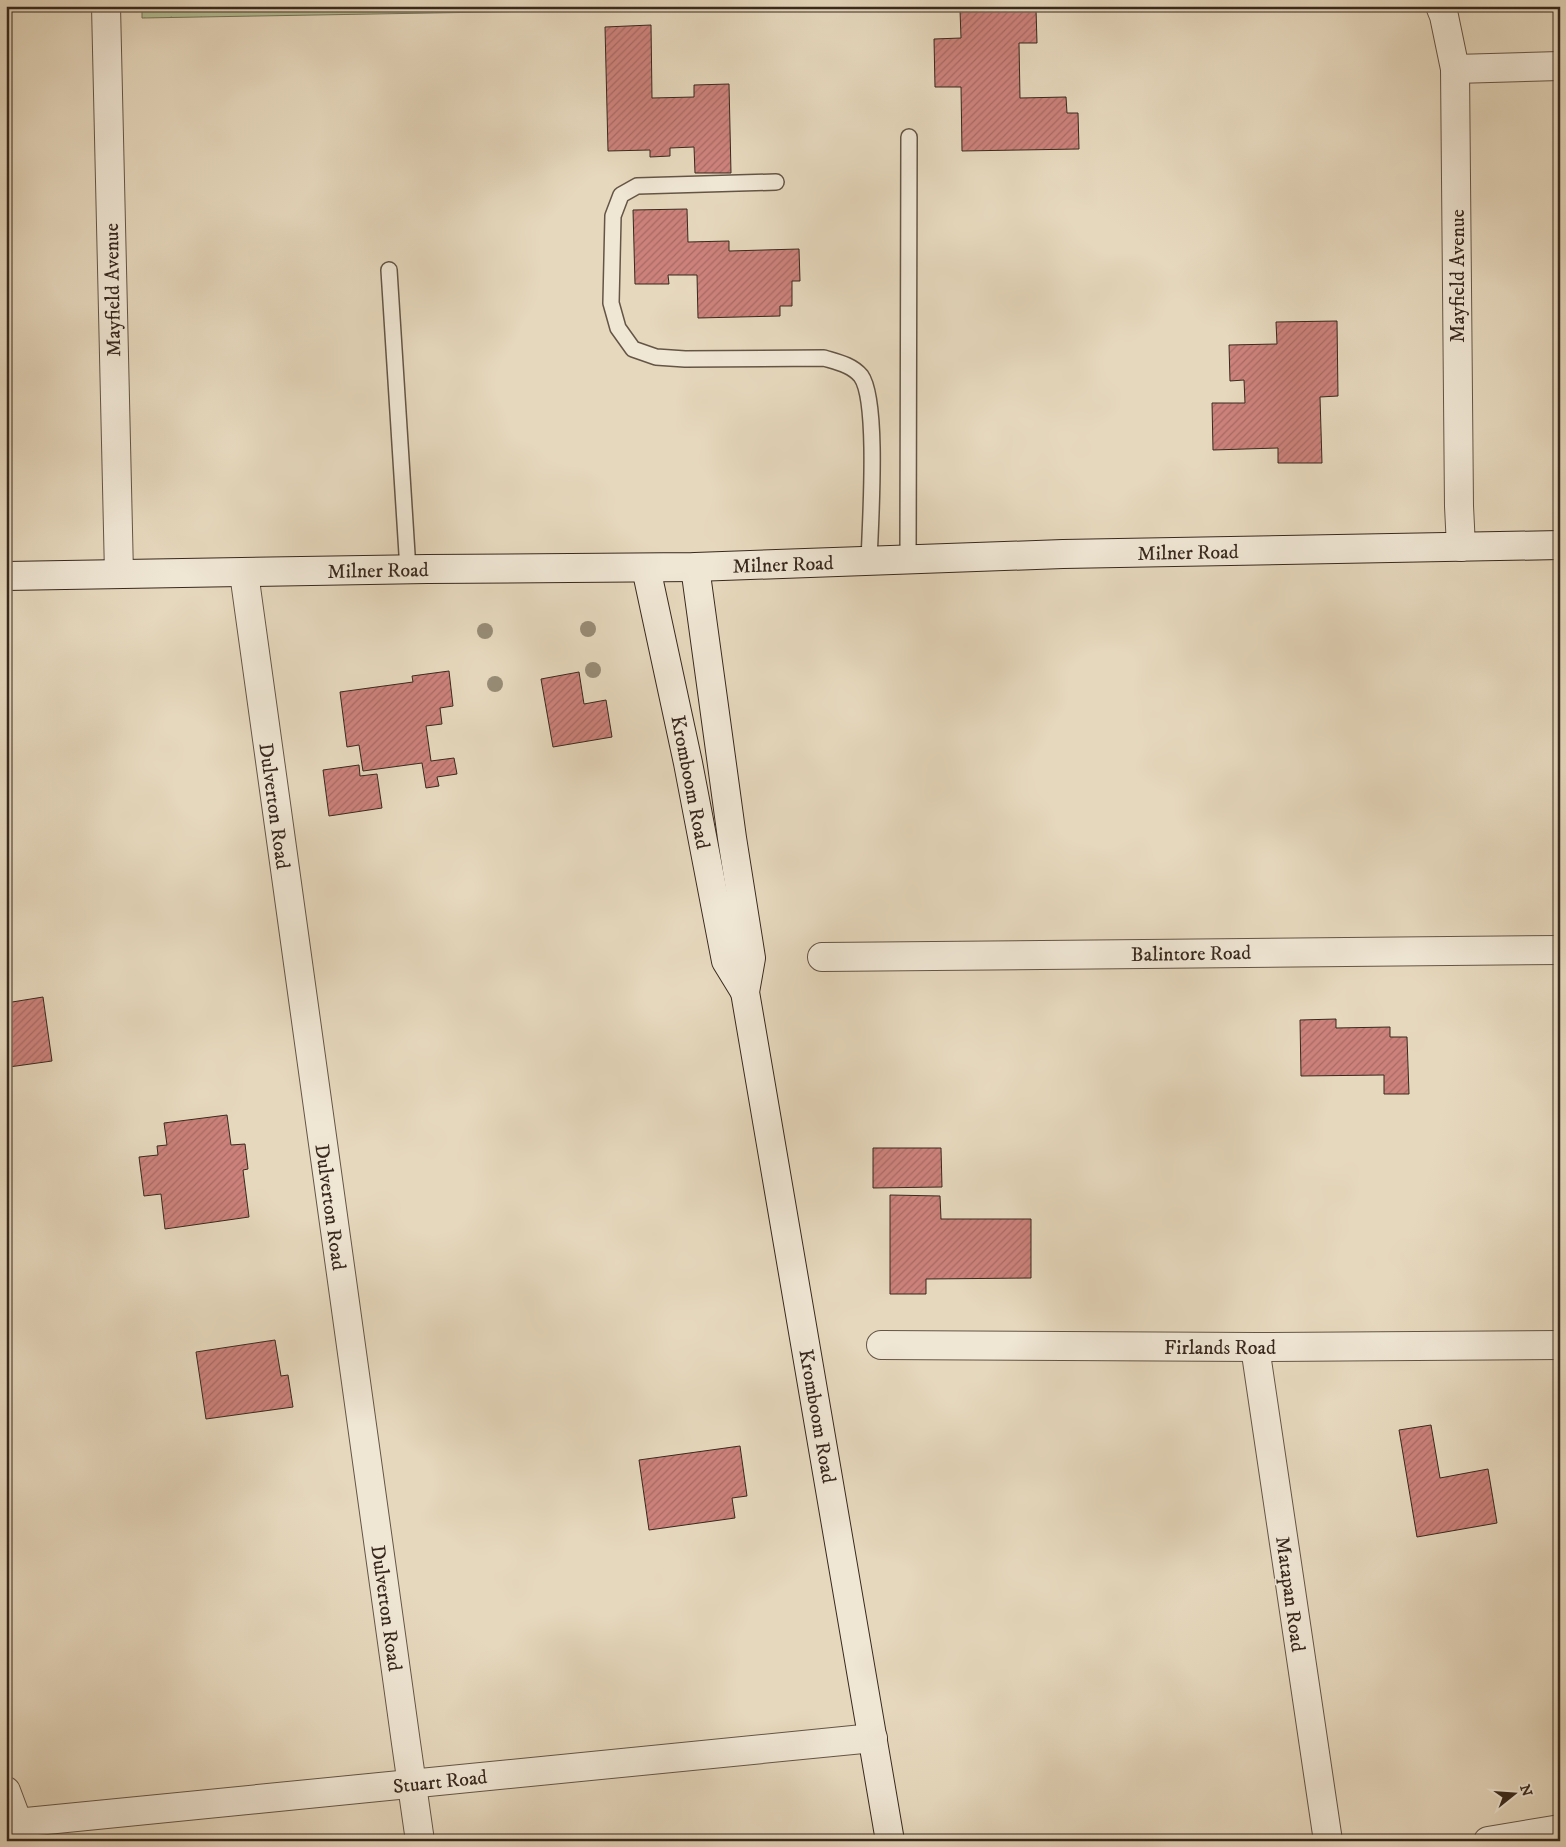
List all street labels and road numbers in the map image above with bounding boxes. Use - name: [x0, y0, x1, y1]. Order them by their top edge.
- street label: Mayfield Avenue: [1446, 209, 1471, 343]
- street label: Mayfield Avenue: [100, 223, 127, 357]
- street label: Milner Road: [1137, 540, 1239, 567]
- street label: Milner Road: [732, 551, 834, 580]
- street label: Milner Road: [327, 558, 429, 585]
- street label: Kromboom Road: [664, 713, 715, 851]
- street label: Dulverton Road: [252, 742, 295, 871]
- street label: Balintore Road: [1131, 941, 1251, 968]
- street label: Dulverton Road: [308, 1143, 351, 1272]
- street label: Firlands Road: [1164, 1336, 1276, 1361]
- street label: Kromboom Road: [792, 1347, 841, 1485]
- street label: Matapan Road: [1269, 1535, 1310, 1654]
- street label: Dulverton Road: [364, 1544, 407, 1673]
- street label: Stuart Road: [392, 1765, 489, 1800]

